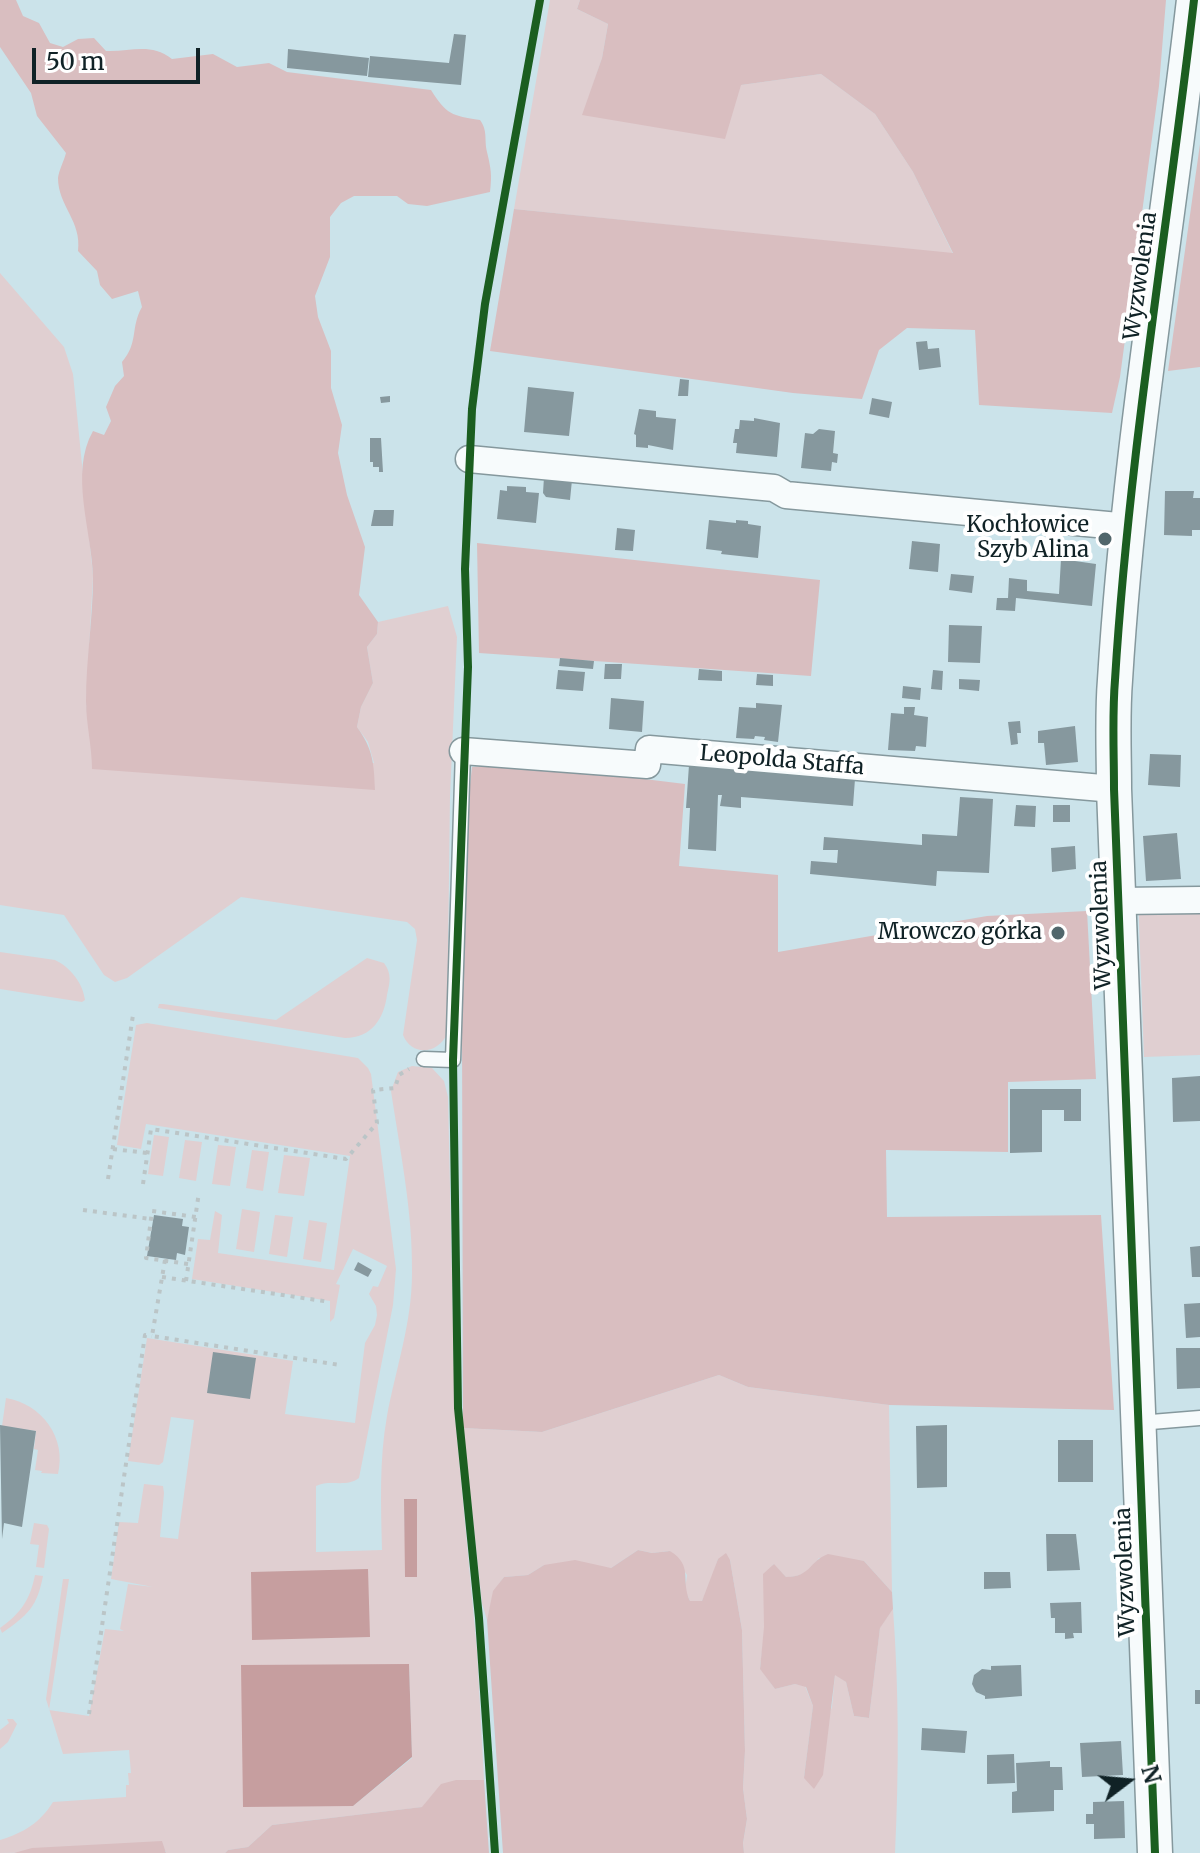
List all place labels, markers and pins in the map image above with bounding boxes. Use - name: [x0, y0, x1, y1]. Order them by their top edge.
- place label: Kochłowice Szyb Alina: [966, 513, 1089, 564]
- marker: Kochłowice Szyb Alina: [1096, 530, 1114, 548]
- place label: Mrowczo górka: [878, 920, 1042, 946]
- marker: Mrowczo górka: [1049, 924, 1067, 942]

